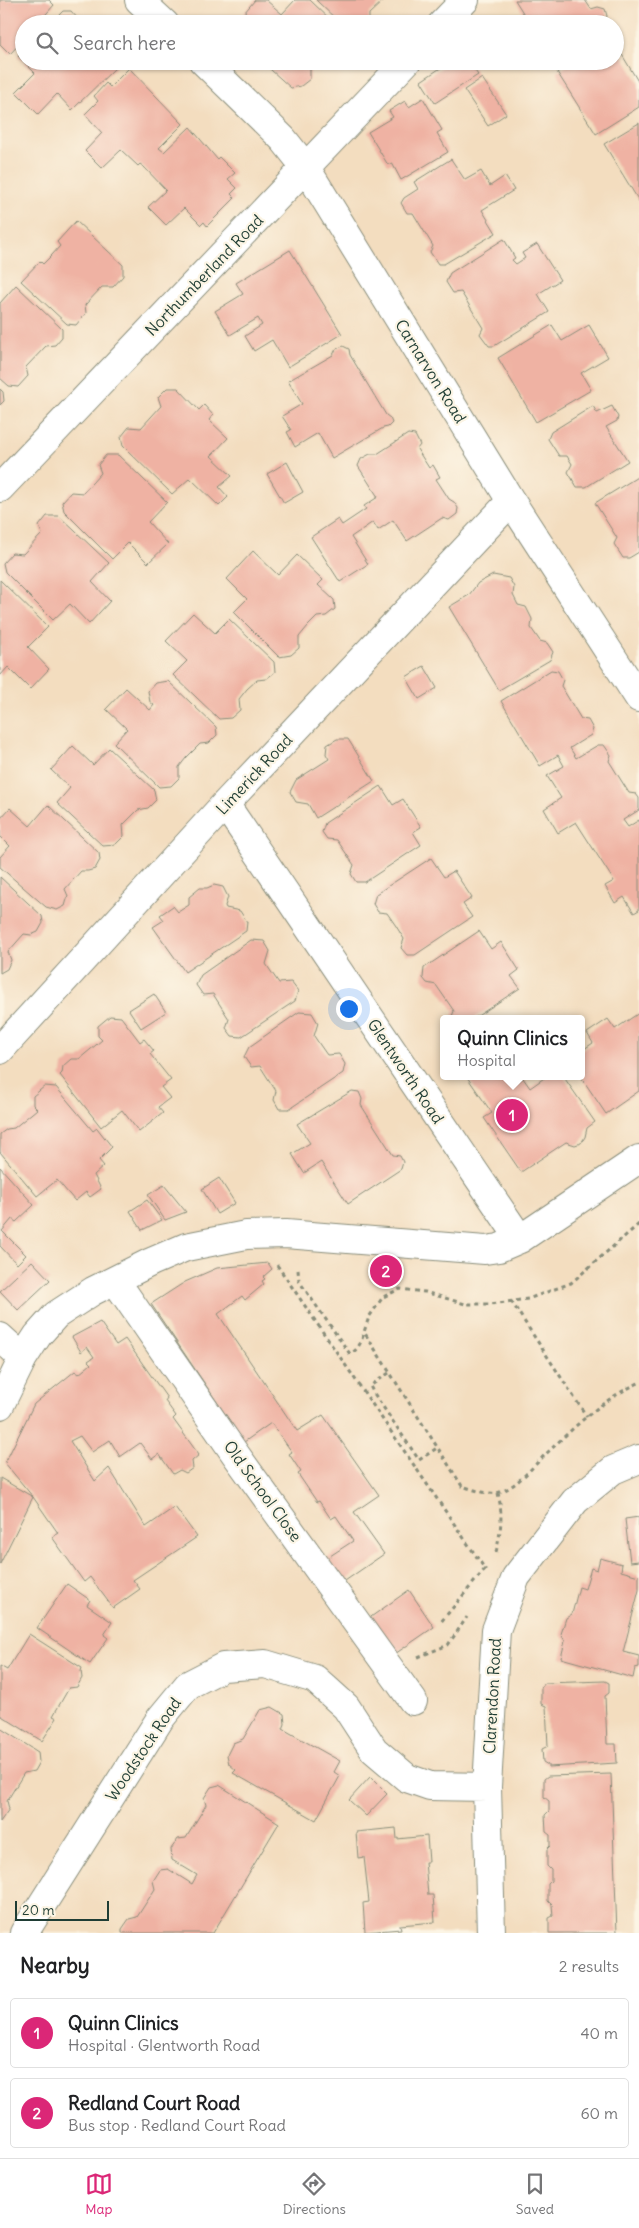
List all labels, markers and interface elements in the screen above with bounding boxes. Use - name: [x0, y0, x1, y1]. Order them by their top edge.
- search box: [15, 15, 624, 70]
- icon: search: [33, 29, 61, 57]
- text: Search here: [73, 31, 176, 55]
- street label: Northumberland Road: [141, 210, 267, 340]
- street label: Carnarvon Road: [391, 316, 471, 426]
- street label: Limerick Road: [212, 730, 296, 818]
- your location: [336, 996, 362, 1022]
- street label: Glentworth Road: [364, 1015, 448, 1127]
- popup: [440, 1015, 585, 1080]
- text: Quinn Clinics: [457, 1026, 568, 1050]
- text: Hospital: [457, 1050, 516, 1070]
- pin: 1: [496, 1096, 528, 1134]
- pin: 2: [370, 1252, 402, 1290]
- street label: Old School Close: [220, 1437, 306, 1545]
- street label: Clarendon Road: [479, 1637, 505, 1755]
- street label: Woodstock Road: [101, 1693, 185, 1805]
- scale bar: [15, 1898, 109, 1921]
- text: 20 m: [22, 1901, 55, 1919]
- text: Nearby: [20, 1952, 90, 1979]
- text: 2 results: [559, 1956, 619, 1976]
- text: Quinn Clinics: [68, 2011, 179, 2035]
- text: 1: [34, 2023, 40, 2043]
- text: 40 m: [580, 2023, 618, 2043]
- text: Hospital · Glentworth Road: [68, 2035, 260, 2055]
- text: Redland Court Road: [68, 2091, 240, 2115]
- text: 2: [33, 2103, 41, 2123]
- text: 60 m: [580, 2103, 618, 2123]
- text: Bus stop · Redland Court Road: [68, 2115, 286, 2135]
- tab: Map: [85, 2170, 113, 2218]
- tab: Directions: [283, 2170, 346, 2218]
- tab: Saved: [516, 2170, 554, 2218]

